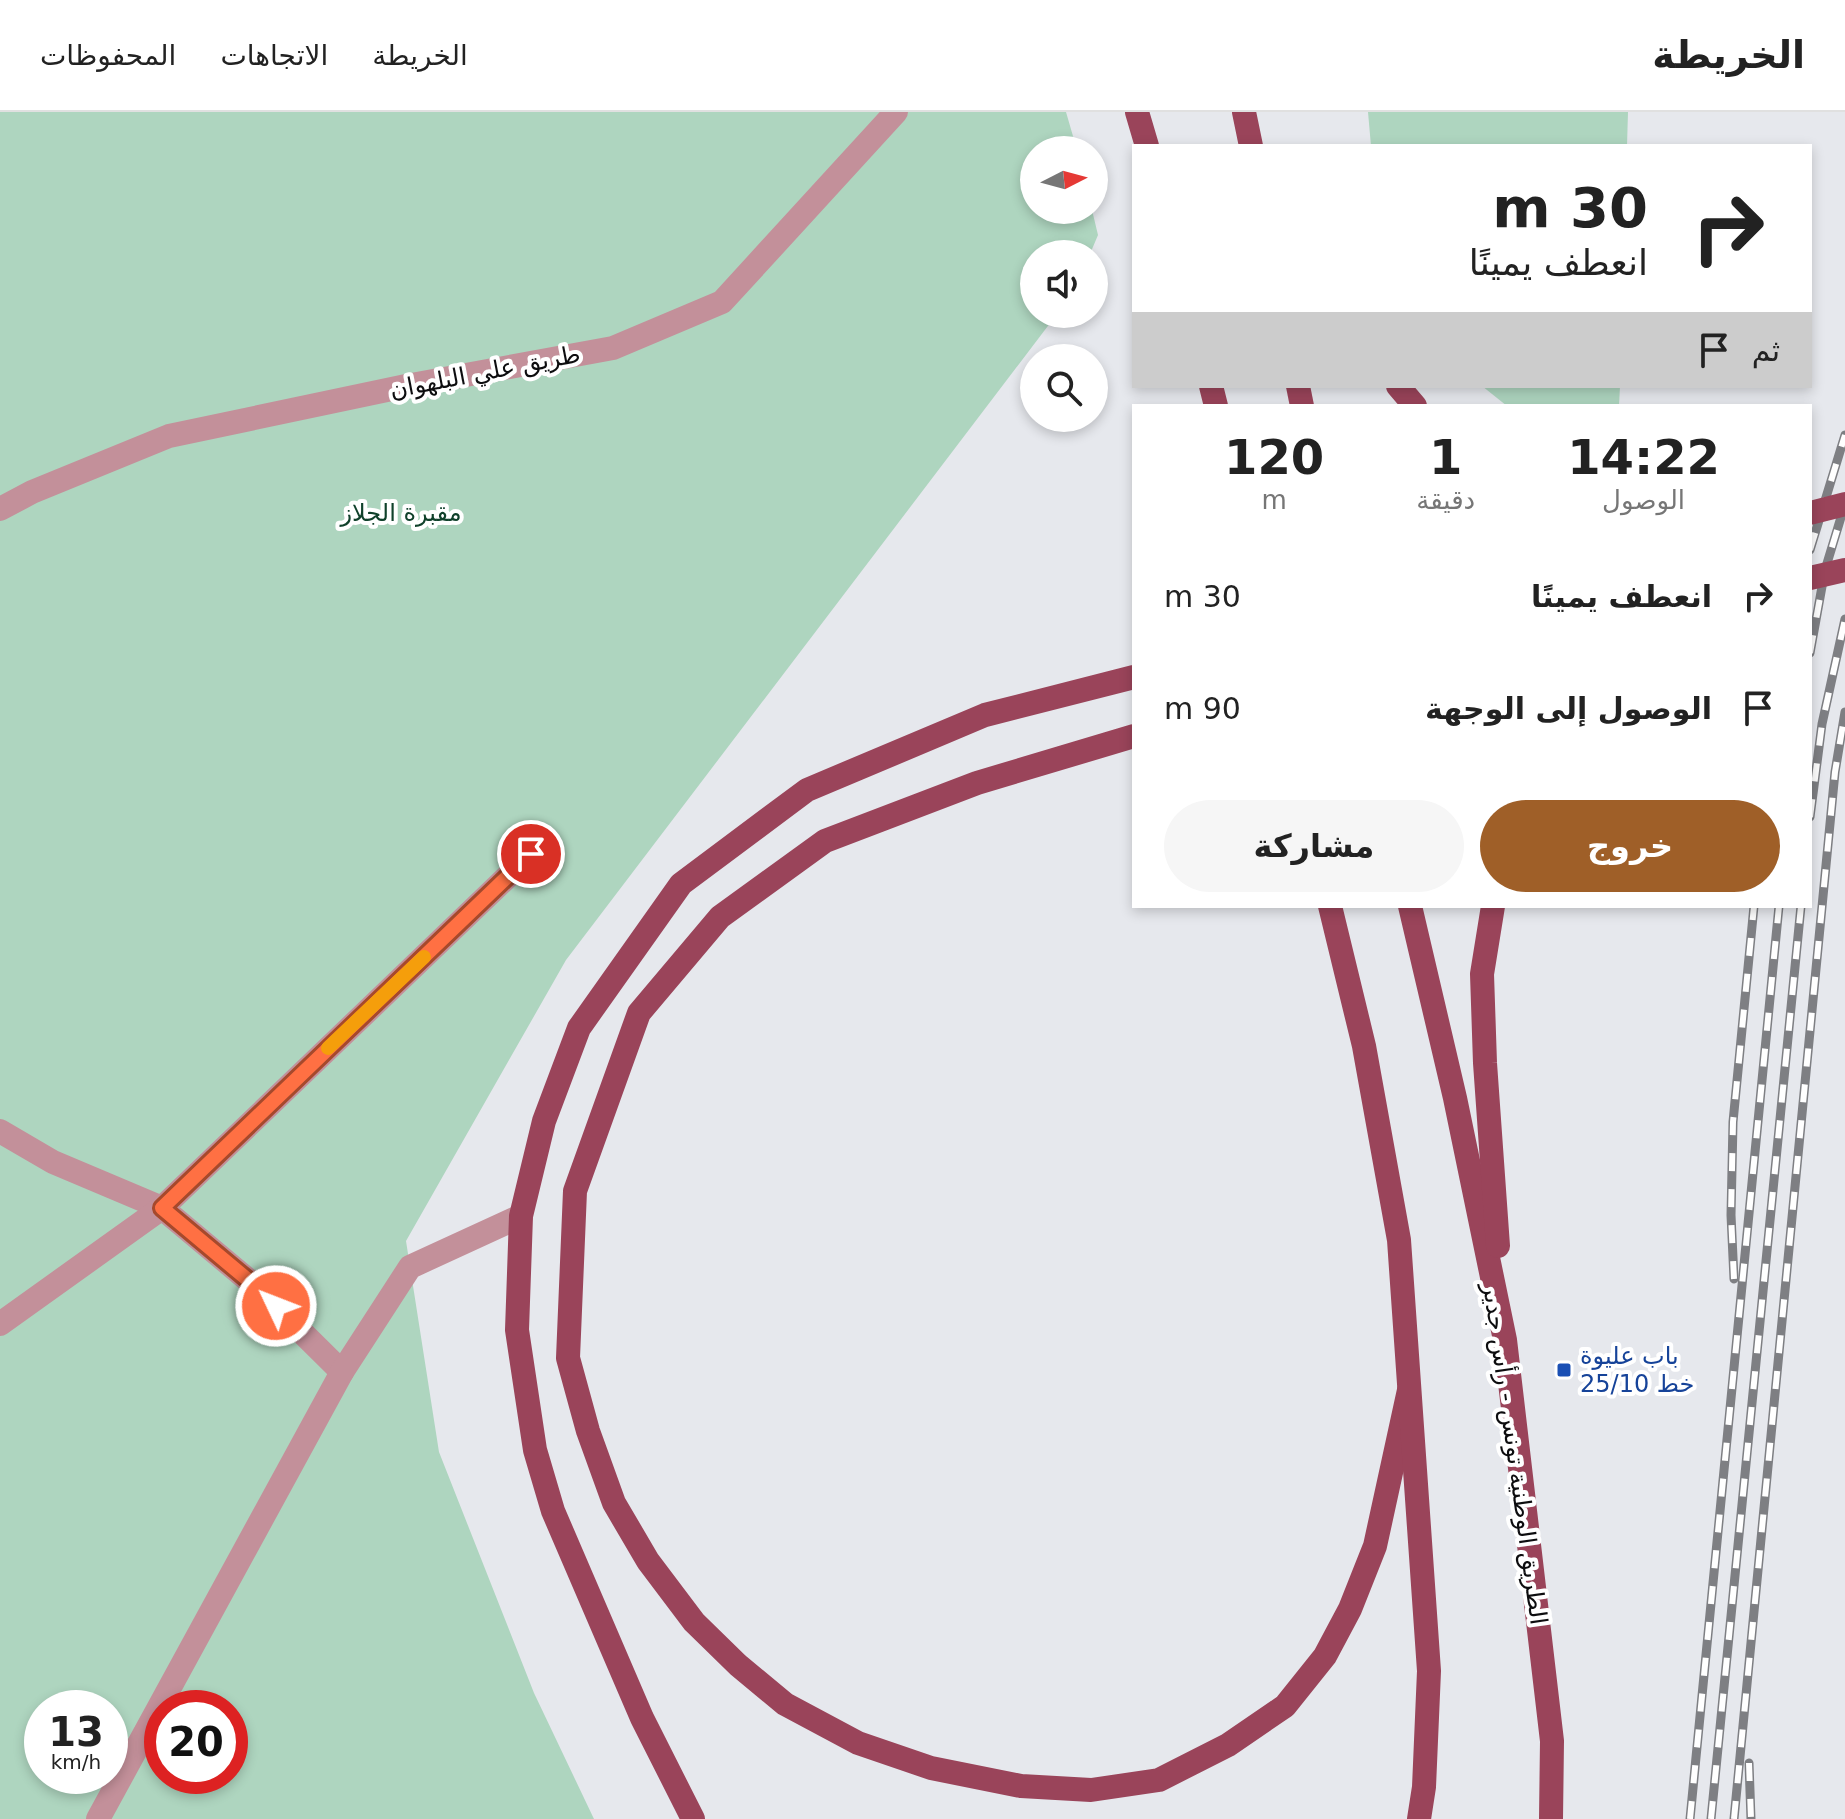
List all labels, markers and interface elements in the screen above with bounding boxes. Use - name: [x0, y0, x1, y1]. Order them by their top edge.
- text: الخريطة: [1652, 33, 1805, 77]
- text: المحفوظات: [40, 39, 176, 72]
- text: الاتجاهات: [220, 39, 328, 72]
- text: الخريطة: [372, 39, 468, 72]
- north arrow: [1020, 136, 1108, 224]
- map controls: [1020, 136, 1108, 432]
- text: 30 m: [1492, 175, 1648, 240]
- icon: right: [1676, 176, 1780, 280]
- button: sound: [1020, 240, 1108, 328]
- text: انعطف يمينًا: [1469, 242, 1648, 283]
- icon: arrive: [1692, 328, 1736, 372]
- text: ثم: [1752, 333, 1780, 368]
- street label: طريق علي البلهوان: [387, 340, 583, 404]
- button: search: [1020, 344, 1108, 432]
- text: 120: [1224, 429, 1324, 485]
- text: 1: [1429, 429, 1462, 485]
- text: 14:22: [1567, 429, 1720, 485]
- text: m: [1261, 485, 1287, 515]
- text: دقيقة: [1416, 485, 1475, 515]
- text: الوصول: [1602, 485, 1685, 515]
- park label: مقبرة الجلاز: [339, 499, 462, 527]
- icon: right: [1736, 574, 1780, 618]
- text: 30 m: [1164, 579, 1241, 614]
- text: انعطف يمينًا: [1531, 579, 1712, 614]
- icon: arrive: [1736, 686, 1780, 730]
- text: 90 m: [1164, 691, 1241, 726]
- text: الوصول إلى الوجهة: [1425, 691, 1712, 726]
- button: مشاركة: [1164, 800, 1464, 892]
- button: خروج: [1480, 800, 1780, 892]
- pin: [497, 820, 565, 888]
- icon: arrive: [509, 832, 553, 876]
- position arrow: [234, 1264, 318, 1348]
- street label: الطريق الوطنية تونس - رأس جدير: [1477, 1280, 1555, 1627]
- place label: باب عليوة خط 25/10: [1580, 1342, 1694, 1398]
- marker: باب عليوة خط 25/10: [1555, 1361, 1573, 1379]
- speed limit sign: 20: [144, 1690, 248, 1794]
- text: 13: [48, 1709, 104, 1755]
- text: km/h: [51, 1750, 101, 1774]

